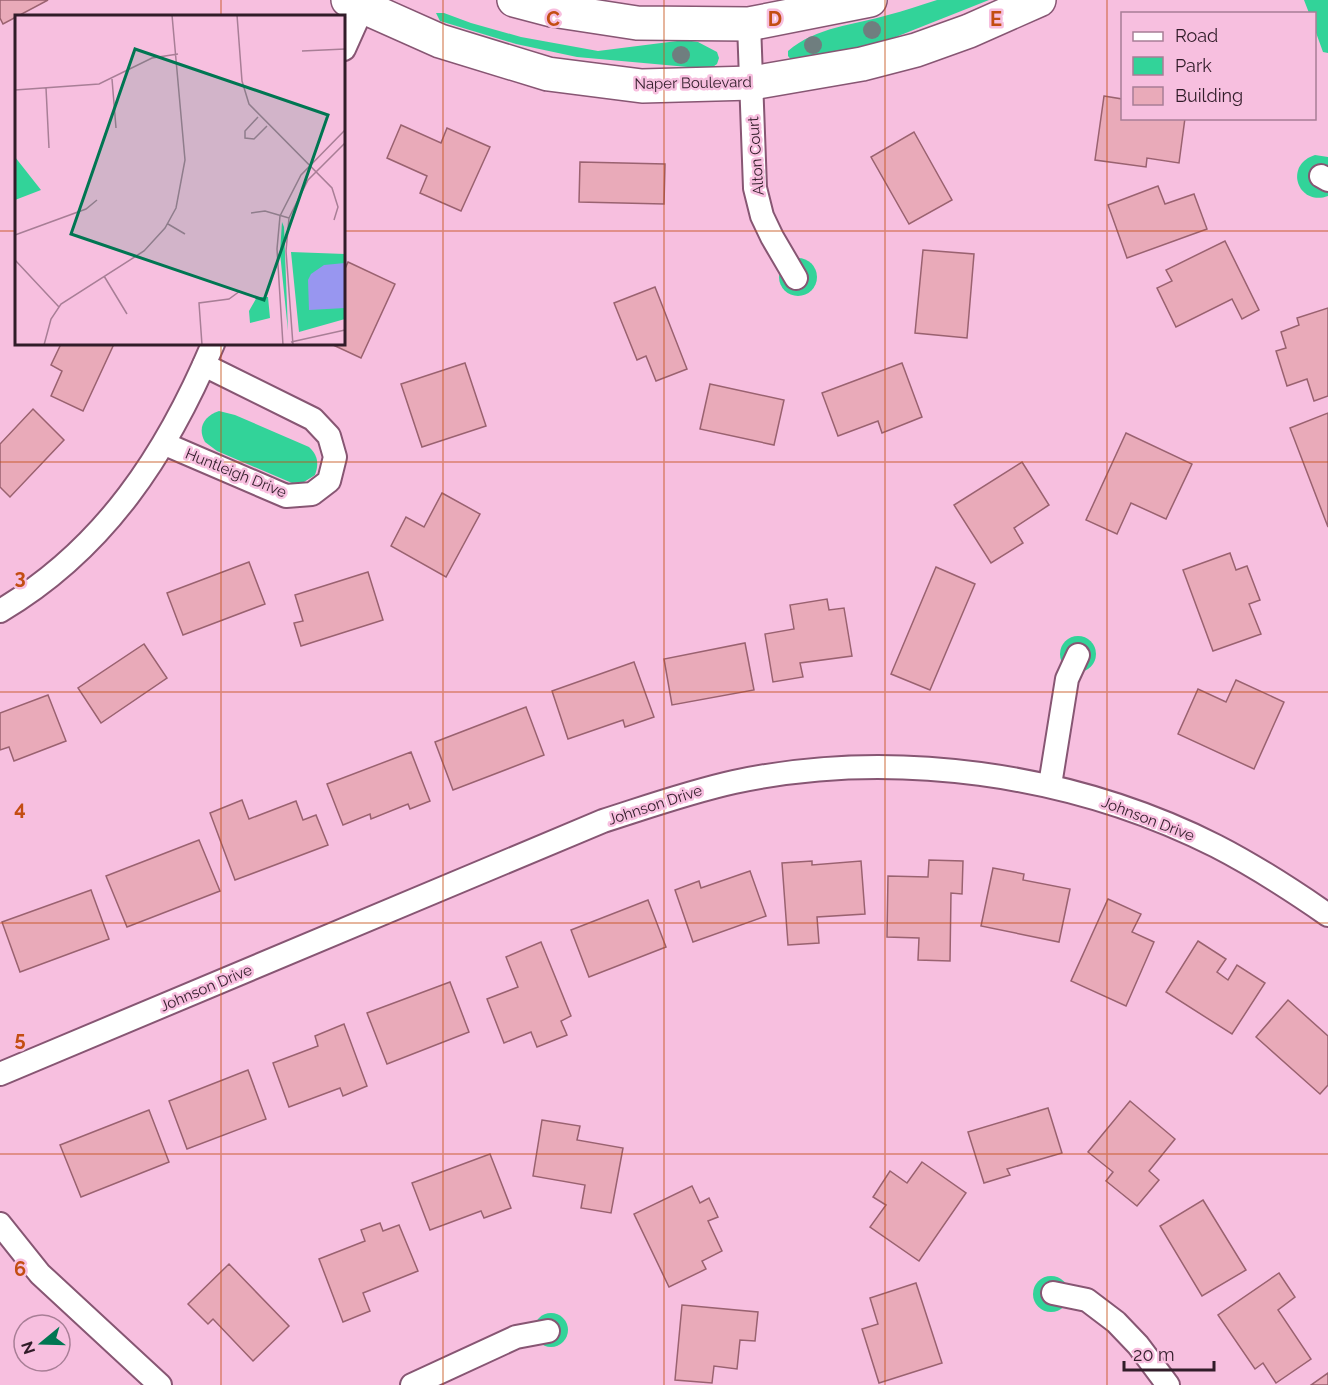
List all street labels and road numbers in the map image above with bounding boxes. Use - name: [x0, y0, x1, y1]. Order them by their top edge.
- street label: Naper Boulevard: [634, 73, 752, 93]
- street label: Alton Court: [744, 116, 768, 196]
- street label: Huntleigh Drive: [183, 445, 289, 502]
- street label: Johnson Drive: [606, 781, 705, 829]
- street label: Johnson Drive: [1099, 793, 1197, 845]
- street label: Johnson Drive: [157, 960, 255, 1015]

